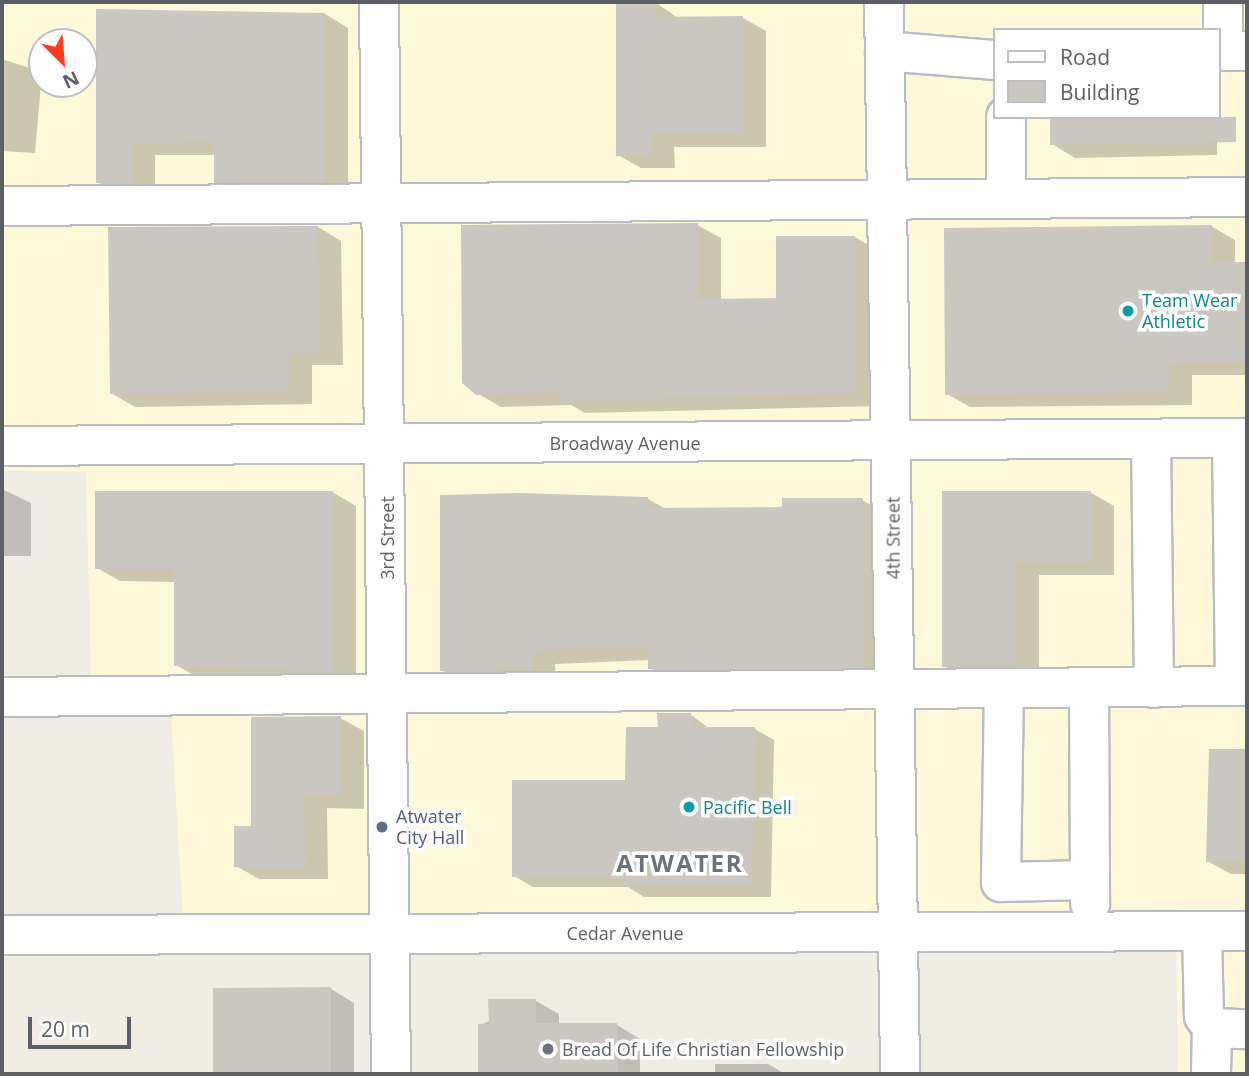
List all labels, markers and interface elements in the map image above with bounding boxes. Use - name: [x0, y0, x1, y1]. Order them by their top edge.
- north arrow: [28, 28, 98, 98]
- legend: [993, 28, 1221, 119]
- text: Road: [1060, 43, 1110, 71]
- text: N: [59, 65, 84, 95]
- text: Building: [1060, 78, 1139, 106]
- place label: Team Wear Athletic: [1142, 290, 1237, 332]
- marker: Team Wear Athletic: [1120, 303, 1136, 319]
- street label: Broadway Avenue: [549, 432, 701, 454]
- street label: 3rd Street: [376, 496, 398, 580]
- street label: 4th Street: [882, 497, 904, 579]
- place label: Pacific Bell: [703, 796, 792, 818]
- marker: Pacific Bell: [681, 799, 697, 815]
- place label: Atwater City Hall: [396, 806, 464, 848]
- marker: Atwater City Hall: [374, 819, 390, 835]
- district label: ATWATER: [617, 849, 743, 877]
- street label: Cedar Avenue: [566, 922, 684, 944]
- scale bar: [32, 1002, 135, 1046]
- text: 20 m: [41, 1015, 90, 1043]
- place label: Bread Of Life Christian Fellowship: [562, 1038, 844, 1060]
- marker: Bread Of Life Christian Fellowship: [540, 1041, 556, 1057]

